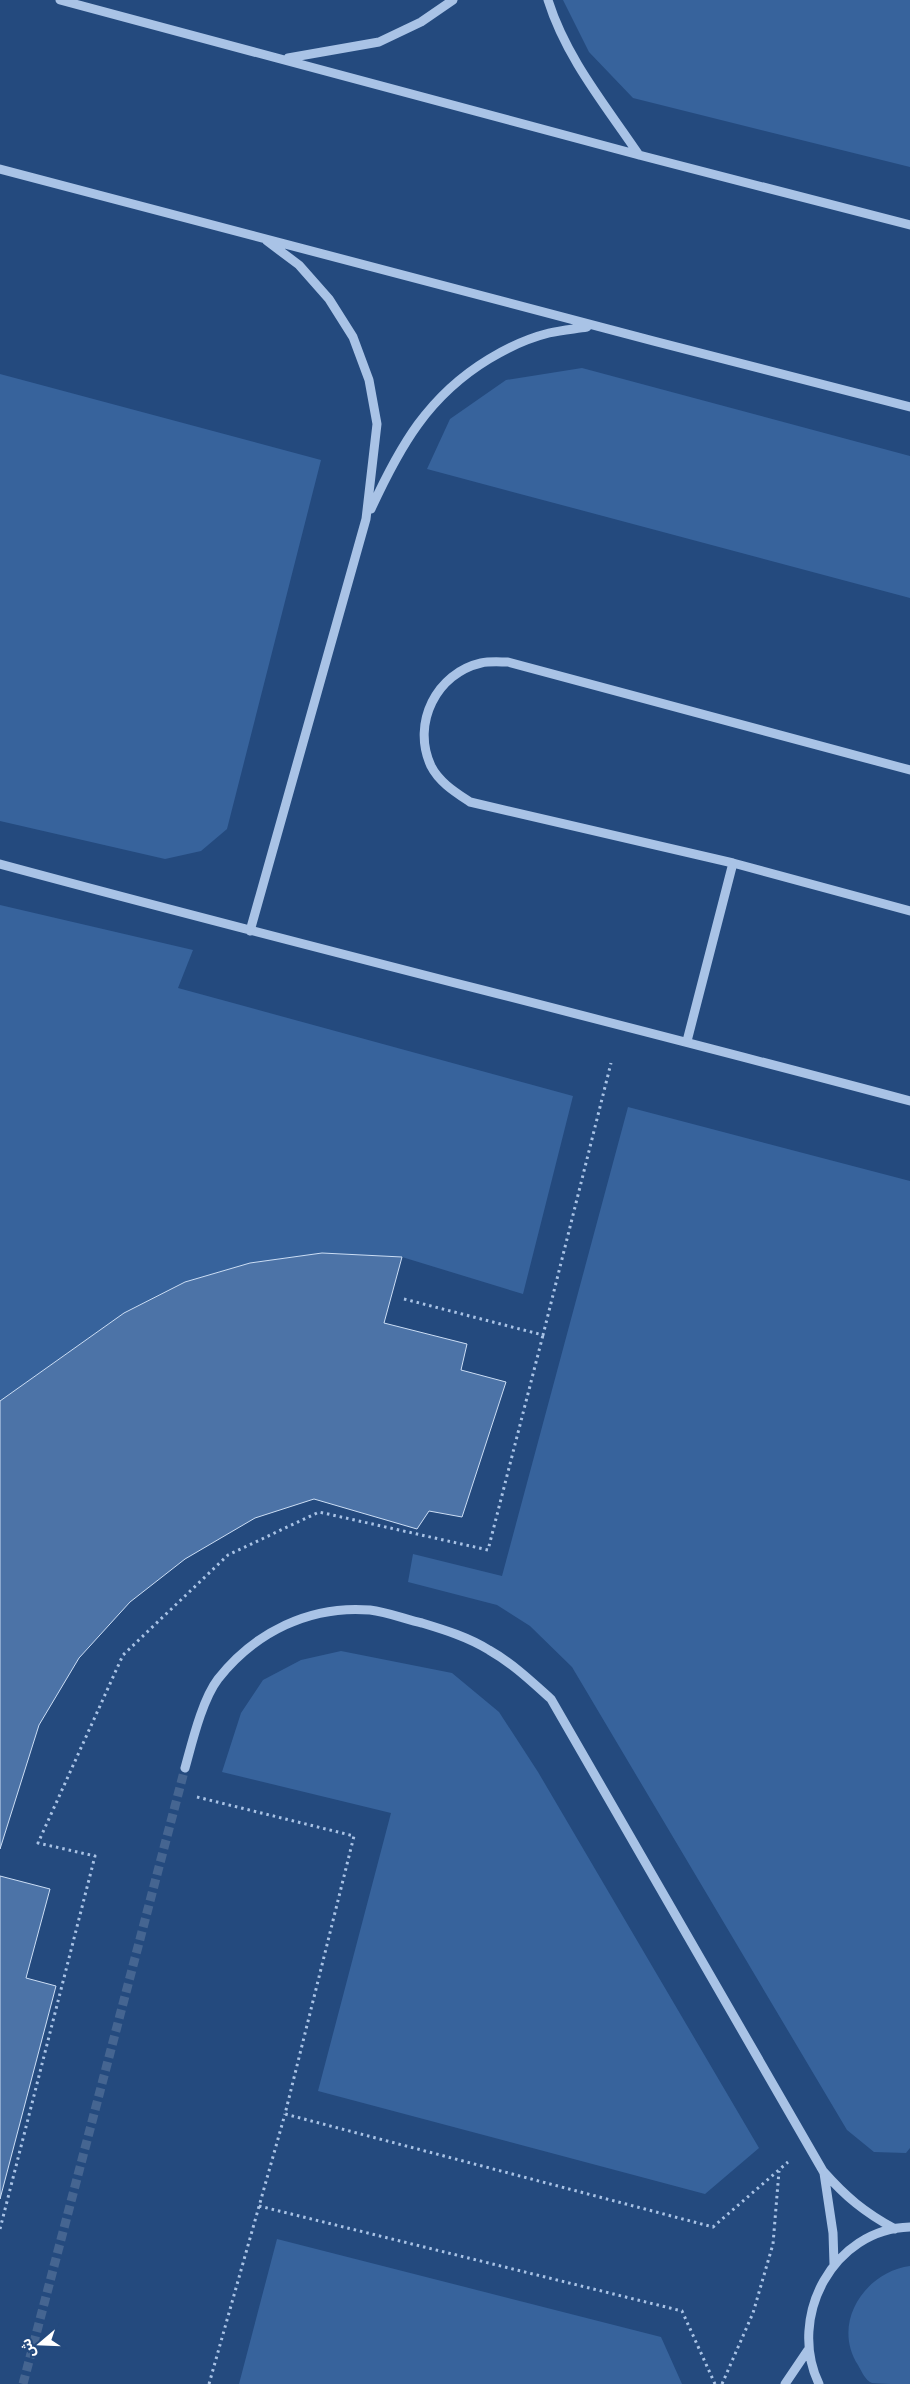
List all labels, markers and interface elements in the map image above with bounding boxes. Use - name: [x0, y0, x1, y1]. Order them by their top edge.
- north arrow: [15, 2319, 65, 2369]
- text: ش: [16, 2337, 38, 2360]

